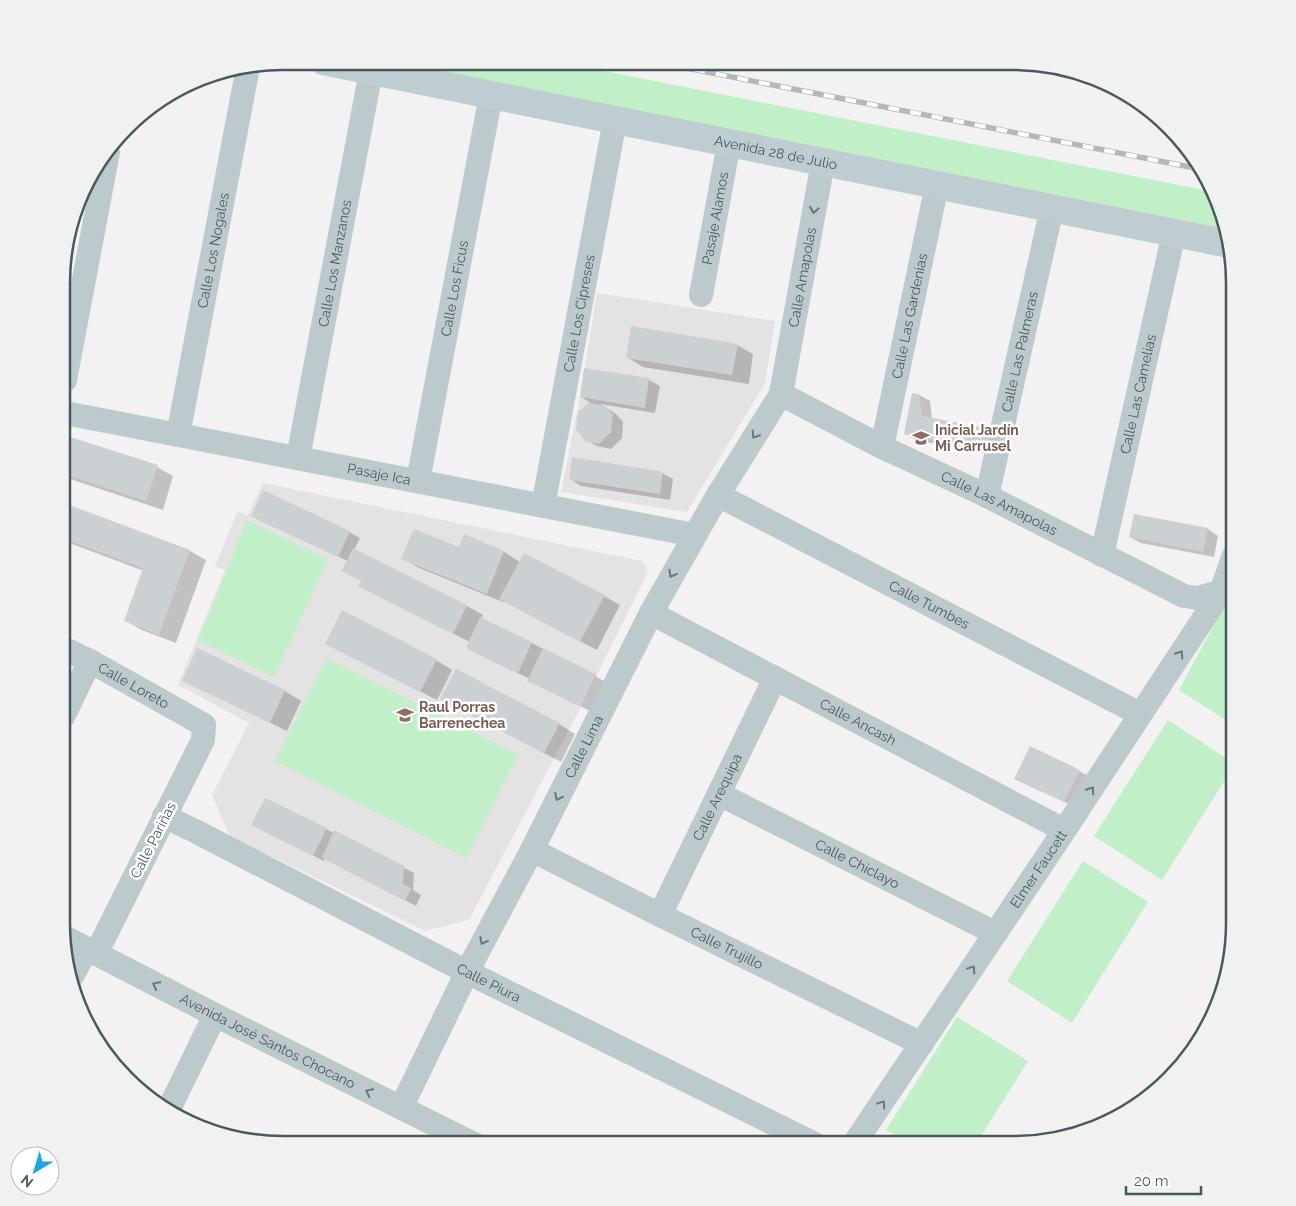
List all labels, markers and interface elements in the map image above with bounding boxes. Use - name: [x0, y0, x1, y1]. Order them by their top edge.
- street label: Avenida 28 de Julio: [713, 132, 839, 173]
- street label: Pasaje Alamos: [699, 170, 732, 266]
- street label: Calle Los Nogales: [194, 191, 232, 310]
- street label: Calle Los Manzanos: [315, 198, 355, 328]
- one-way arrow: [809, 206, 819, 214]
- street label: Calle Amapolas: [785, 226, 819, 329]
- street label: Calle Los Ficus: [438, 239, 471, 338]
- street label: Calle Las Gardenias: [889, 251, 931, 380]
- street label: Calle Los Cipreses: [560, 253, 598, 373]
- street label: Calle Las Palmeras: [998, 289, 1041, 414]
- street label: Calle Las Camelias: [1117, 332, 1159, 455]
- place label: Inicial Jardín Mi Carrusel: [935, 422, 1019, 454]
- school or university icon: Inicial Jardín Mi Carrusel: [911, 428, 931, 448]
- one-way arrow: [752, 430, 762, 439]
- street label: Pasaje Ica: [346, 460, 412, 488]
- street label: Calle Las Amapolas: [939, 468, 1060, 538]
- one-way arrow: [668, 569, 678, 578]
- street label: Calle Tumbes: [886, 577, 972, 632]
- one-way arrow: [1174, 650, 1183, 660]
- street label: Calle Loreto: [95, 659, 172, 712]
- street label: Calle Ancash: [817, 695, 899, 748]
- place label: Raul Porras Barrenechea: [419, 699, 505, 731]
- school or university icon: Raul Porras Barrenechea: [395, 705, 415, 725]
- street label: Calle Lima: [561, 713, 606, 781]
- street label: Calle Arequipa: [689, 751, 745, 843]
- one-way arrow: [1085, 786, 1094, 795]
- one-way arrow: [554, 792, 564, 801]
- street label: Calle Pariñas: [127, 799, 179, 881]
- street label: Elmer Faucett: [1007, 827, 1070, 911]
- street label: Calle Chiclayo: [813, 836, 902, 892]
- street label: Calle Trujillo: [688, 923, 766, 973]
- one-way arrow: [480, 936, 490, 945]
- street label: Calle Piura: [454, 960, 523, 1005]
- one-way arrow: [965, 965, 975, 974]
- one-way arrow: [152, 981, 161, 991]
- street label: Avenida José Santos Chocano: [177, 990, 358, 1092]
- one-way arrow: [366, 1088, 375, 1098]
- one-way arrow: [875, 1100, 885, 1109]
- north arrow: [10, 1146, 60, 1196]
- scale bar: [1126, 1164, 1201, 1196]
- text: N: [18, 1172, 36, 1191]
- text: 20 m: [1134, 1172, 1169, 1190]

